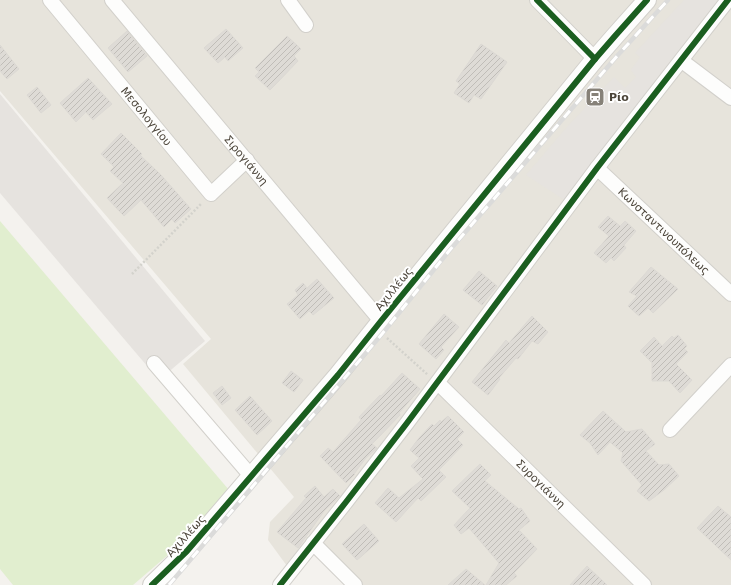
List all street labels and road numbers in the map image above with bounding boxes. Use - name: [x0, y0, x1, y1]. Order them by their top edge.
- street label: Μεσολογγίου: [118, 84, 175, 148]
- street label: Σιρογιάννη: [222, 133, 271, 188]
- street label: Κωνσταντινουπόλεως: [616, 185, 712, 277]
- street label: Αχιλλέως: [373, 265, 415, 313]
- street label: Συρογιάννη: [513, 457, 568, 511]
- street label: Αχιλλέως: [164, 512, 208, 560]

